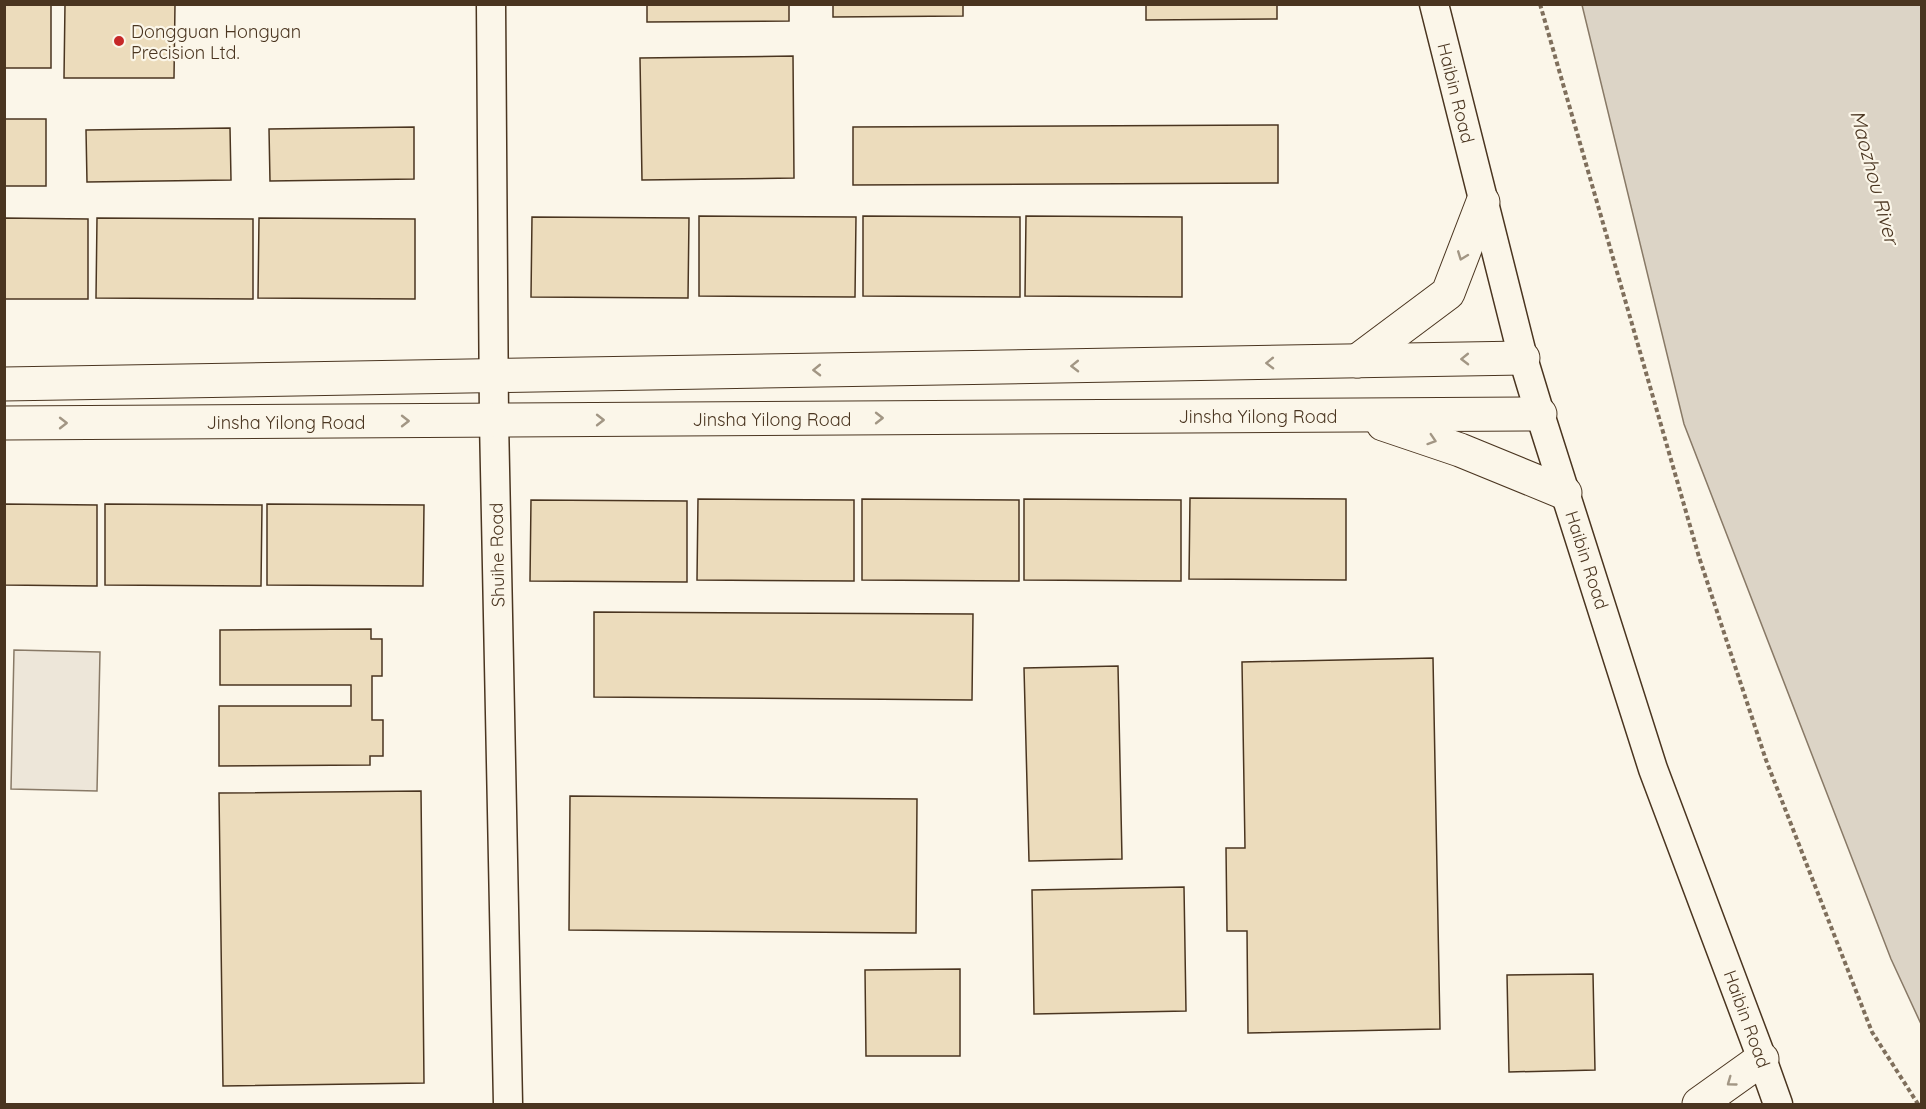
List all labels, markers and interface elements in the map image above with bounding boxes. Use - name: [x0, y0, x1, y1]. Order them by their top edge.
- place label: Dongguan Hongyan Precision Ltd.: [131, 20, 301, 64]
- marker: Dongguan Hongyan Precision Ltd.: [112, 34, 126, 48]
- street label: Haibin Road: [1432, 41, 1480, 145]
- water label: Maozhou River: [1845, 107, 1905, 249]
- one-way arrow: [1457, 250, 1469, 261]
- one-way arrow: [1460, 353, 1469, 365]
- one-way arrow: [1265, 356, 1274, 369]
- one-way arrow: [1070, 360, 1079, 372]
- one-way arrow: [812, 364, 821, 376]
- street label: Jinsha Yilong Road: [1179, 405, 1338, 428]
- street label: Jinsha Yilong Road: [693, 408, 852, 431]
- street label: Jinsha Yilong Road: [207, 411, 366, 434]
- one-way arrow: [874, 412, 883, 424]
- one-way arrow: [595, 414, 604, 426]
- one-way arrow: [400, 415, 409, 427]
- one-way arrow: [58, 417, 67, 429]
- one-way arrow: [1426, 433, 1437, 446]
- street label: Shuihe Road: [485, 503, 509, 607]
- street label: Haibin Road: [1560, 508, 1614, 612]
- street label: Haibin Road: [1719, 967, 1775, 1071]
- one-way arrow: [1726, 1075, 1737, 1086]

